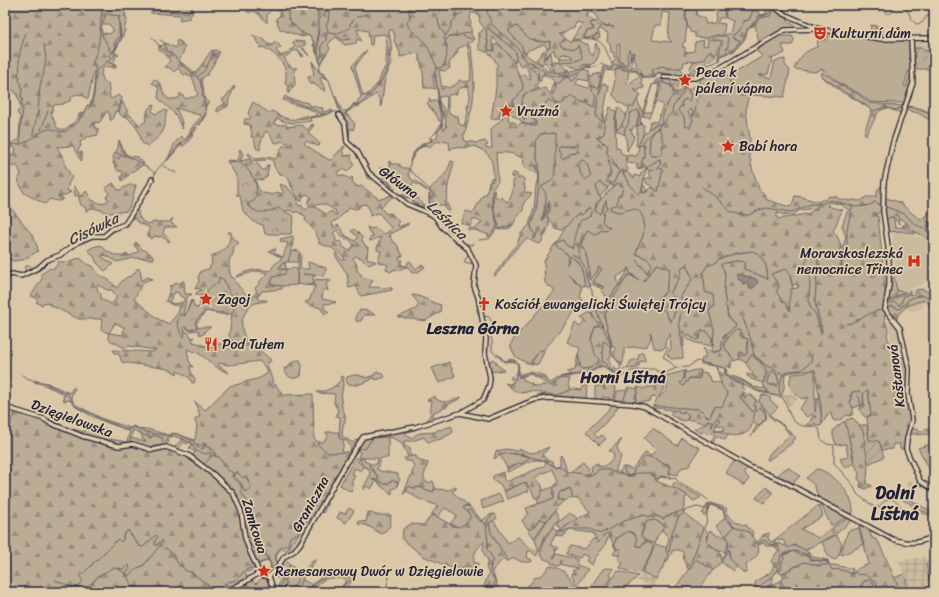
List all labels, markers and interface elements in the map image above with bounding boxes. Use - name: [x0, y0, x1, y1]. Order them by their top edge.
- place label: Kulturní dům: [831, 21, 911, 46]
- theatre icon: Kulturní dům: [812, 25, 828, 41]
- place label: Pece k pálení vápna: [695, 60, 772, 101]
- place icon: Pece k pálení vápna: [677, 72, 693, 88]
- place label: Vružná: [517, 99, 559, 124]
- place icon: Vružná: [498, 103, 514, 119]
- place label: Babí hora: [739, 134, 797, 159]
- place icon: Babí hora: [720, 138, 736, 154]
- street label: Główna: [373, 159, 424, 206]
- water label: Leśnica: [420, 194, 475, 247]
- water label: Cisówka: [63, 204, 125, 252]
- place label: Moravskoslezská nemocnice Třinec: [797, 241, 903, 282]
- hospital icon: Moravskoslezská nemocnice Třinec: [906, 253, 922, 269]
- place label: Zagoj: [217, 287, 251, 312]
- place icon: Zagoj: [198, 291, 214, 307]
- place label: Kościół ewangelicki Świętej Trójcy: [495, 292, 707, 317]
- church icon: Kościół ewangelicki Świętej Trójcy: [476, 296, 492, 312]
- district label: Leszna Górna: [427, 314, 520, 343]
- place label: Pod Tułem: [222, 332, 285, 357]
- restaurant icon: Pod Tułem: [203, 336, 219, 352]
- street label: Kaštanová: [880, 343, 913, 409]
- district label: Horní Líštná: [579, 363, 666, 392]
- street label: Dzięgielowska: [27, 392, 117, 445]
- street label: Graniczna: [285, 471, 336, 537]
- district label: Dolní Líštná: [871, 477, 919, 530]
- street label: Zamkowa: [234, 495, 275, 557]
- place label: Renesansowy Dwór w Dzięgielowie: [275, 559, 484, 584]
- place icon: Renesansowy Dwór w Dzięgielowie: [256, 563, 272, 579]

